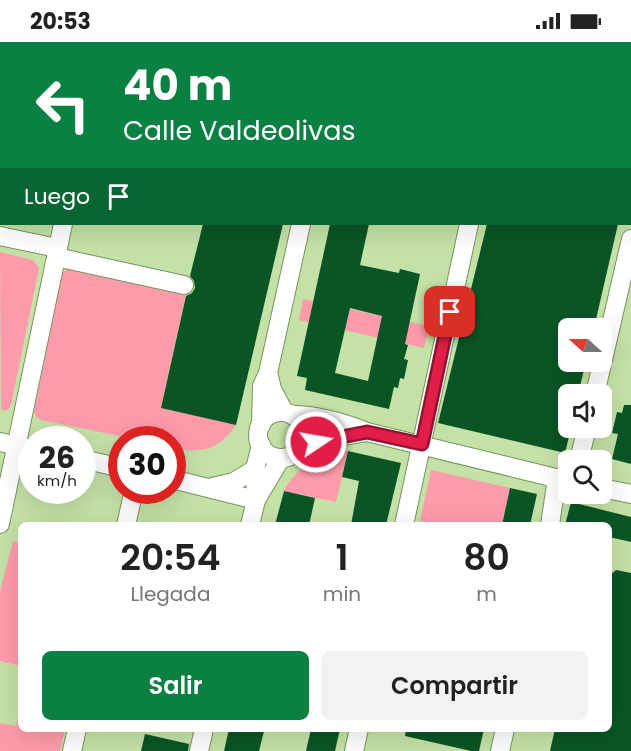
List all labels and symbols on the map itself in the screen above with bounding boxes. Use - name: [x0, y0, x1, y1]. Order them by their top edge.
- pin: [424, 286, 475, 337]
- north arrow: [558, 318, 612, 372]
- position arrow: [284, 410, 348, 474]
- speed limit sign: 30: [108, 426, 186, 504]

